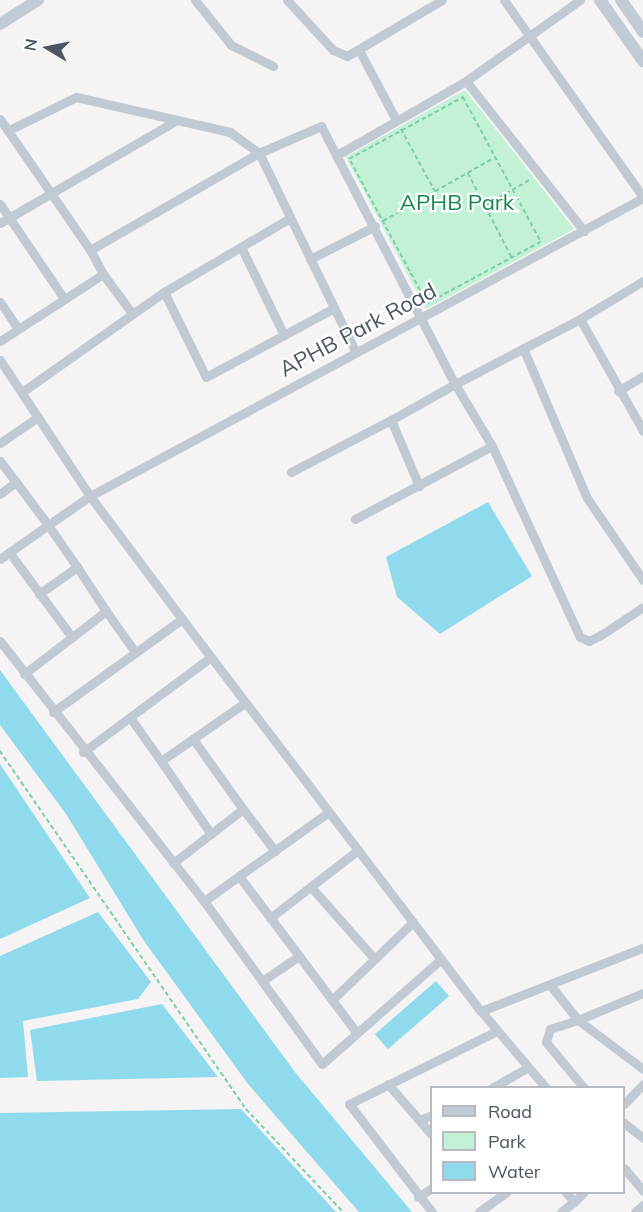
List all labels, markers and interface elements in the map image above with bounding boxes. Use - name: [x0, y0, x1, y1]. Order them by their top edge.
- north arrow: [18, 18, 78, 78]
- text: N: [19, 37, 41, 53]
- park label: APHB Park: [400, 190, 514, 216]
- street label: APHB Park Road: [275, 277, 441, 383]
- legend: [430, 1086, 625, 1194]
- text: Road: [488, 1100, 532, 1123]
- text: Park: [488, 1130, 526, 1153]
- text: Water: [488, 1160, 540, 1183]

